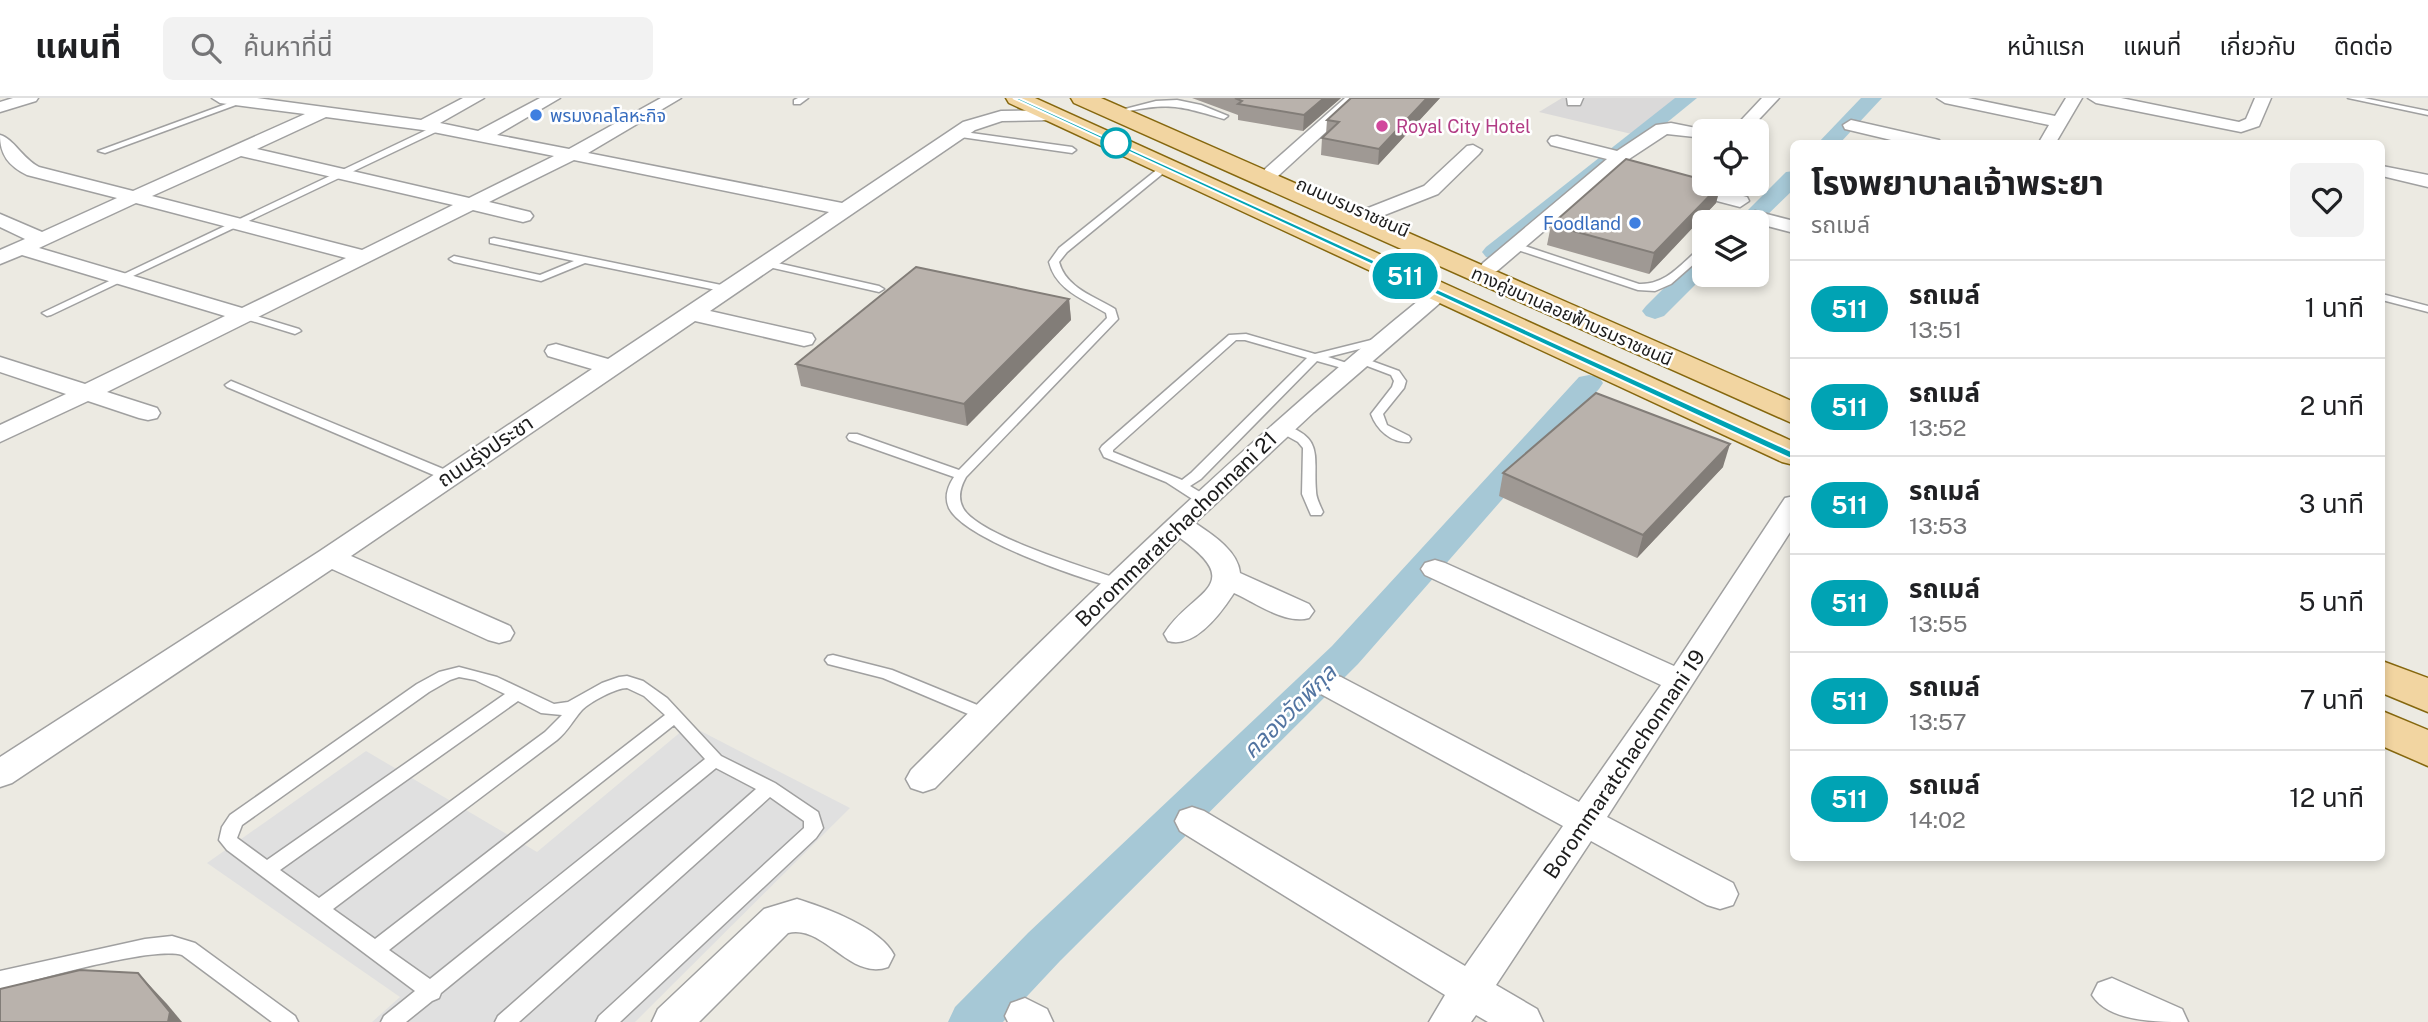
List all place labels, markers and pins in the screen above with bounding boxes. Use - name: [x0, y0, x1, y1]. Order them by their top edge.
- place label: พรมงคลโลหะกิจ: [550, 105, 666, 126]
- marker: พรมงคลโลหะกิจ: [528, 107, 544, 123]
- place label: Royal City Hotel: [1396, 116, 1531, 137]
- marker: Royal City Hotel: [1374, 118, 1390, 134]
- unlabelled marker: [1101, 128, 1131, 158]
- place label: Foodland: [1543, 213, 1621, 234]
- marker: Foodland: [1627, 215, 1643, 231]

